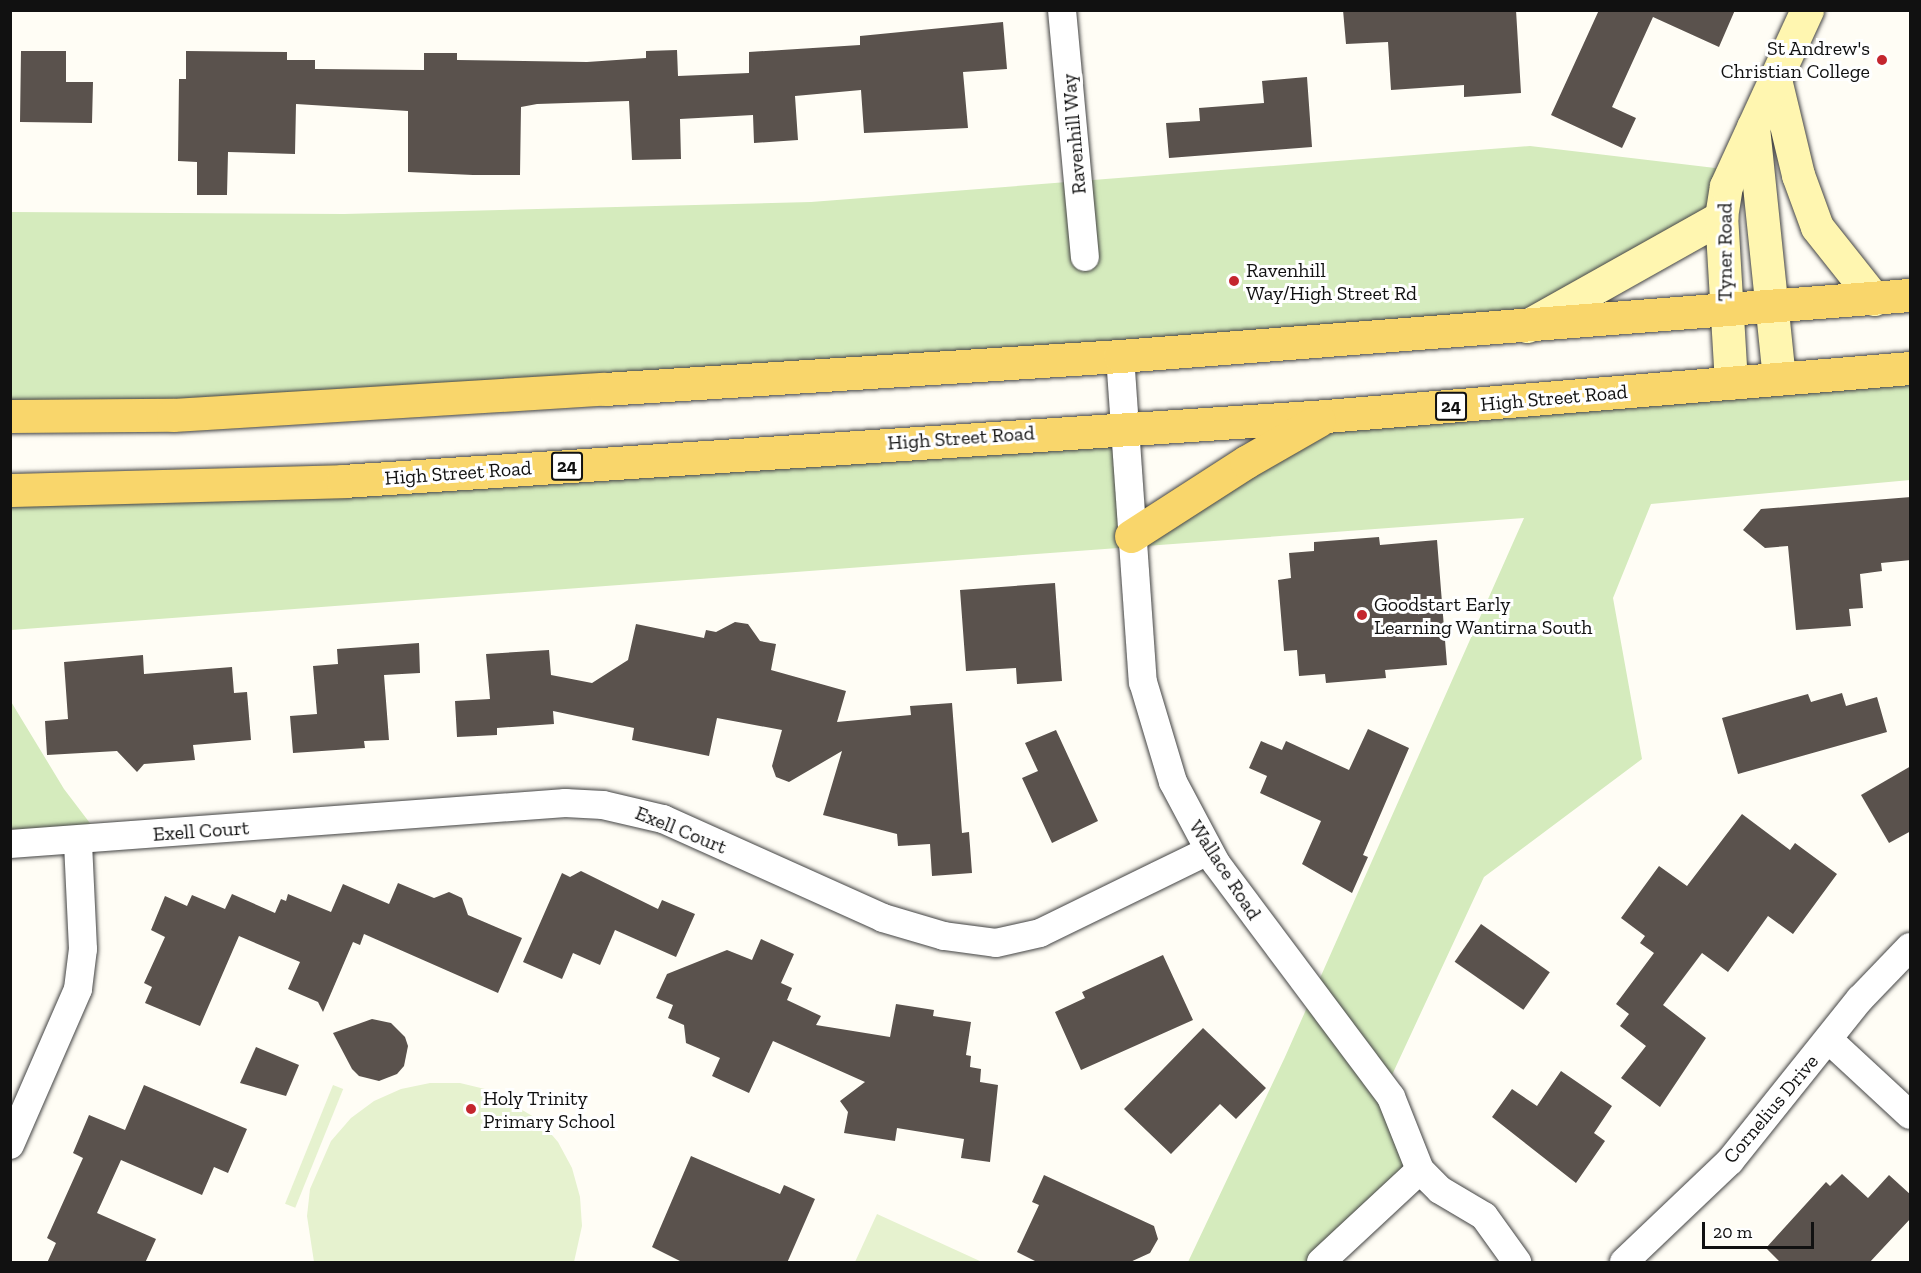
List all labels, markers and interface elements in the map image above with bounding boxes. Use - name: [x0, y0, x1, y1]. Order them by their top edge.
- place label: St Andrew's Christian College: [1721, 36, 1870, 83]
- marker: St Andrew's Christian College: [1875, 53, 1889, 67]
- street label: Ravenhill Way: [1057, 72, 1091, 196]
- street label: Tyner Road: [1713, 203, 1737, 301]
- place label: Ravenhill Way/High Street Rd: [1246, 258, 1417, 305]
- marker: Ravenhill Way/High Street Rd: [1227, 274, 1241, 288]
- street label: High Street Road: [1479, 380, 1629, 416]
- road number: 24: [1434, 391, 1468, 421]
- street label: High Street Road: [887, 421, 1035, 455]
- road number: 24: [550, 451, 584, 481]
- street label: High Street Road: [384, 456, 532, 490]
- place label: Goodstart Early Learning Wantirna South: [1374, 592, 1593, 639]
- marker: Goodstart Early Learning Wantirna South: [1355, 608, 1369, 622]
- street label: Exell Court: [632, 801, 730, 859]
- street label: Exell Court: [152, 816, 250, 846]
- street label: Wallace Road: [1184, 816, 1266, 924]
- street label: Cornelius Drive: [1718, 1050, 1824, 1168]
- place label: Holy Trinity Primary School: [483, 1086, 615, 1133]
- marker: Holy Trinity Primary School: [464, 1102, 478, 1116]
- scale bar: [1705, 1210, 1818, 1248]
- text: 20 m: [1713, 1221, 1752, 1243]

